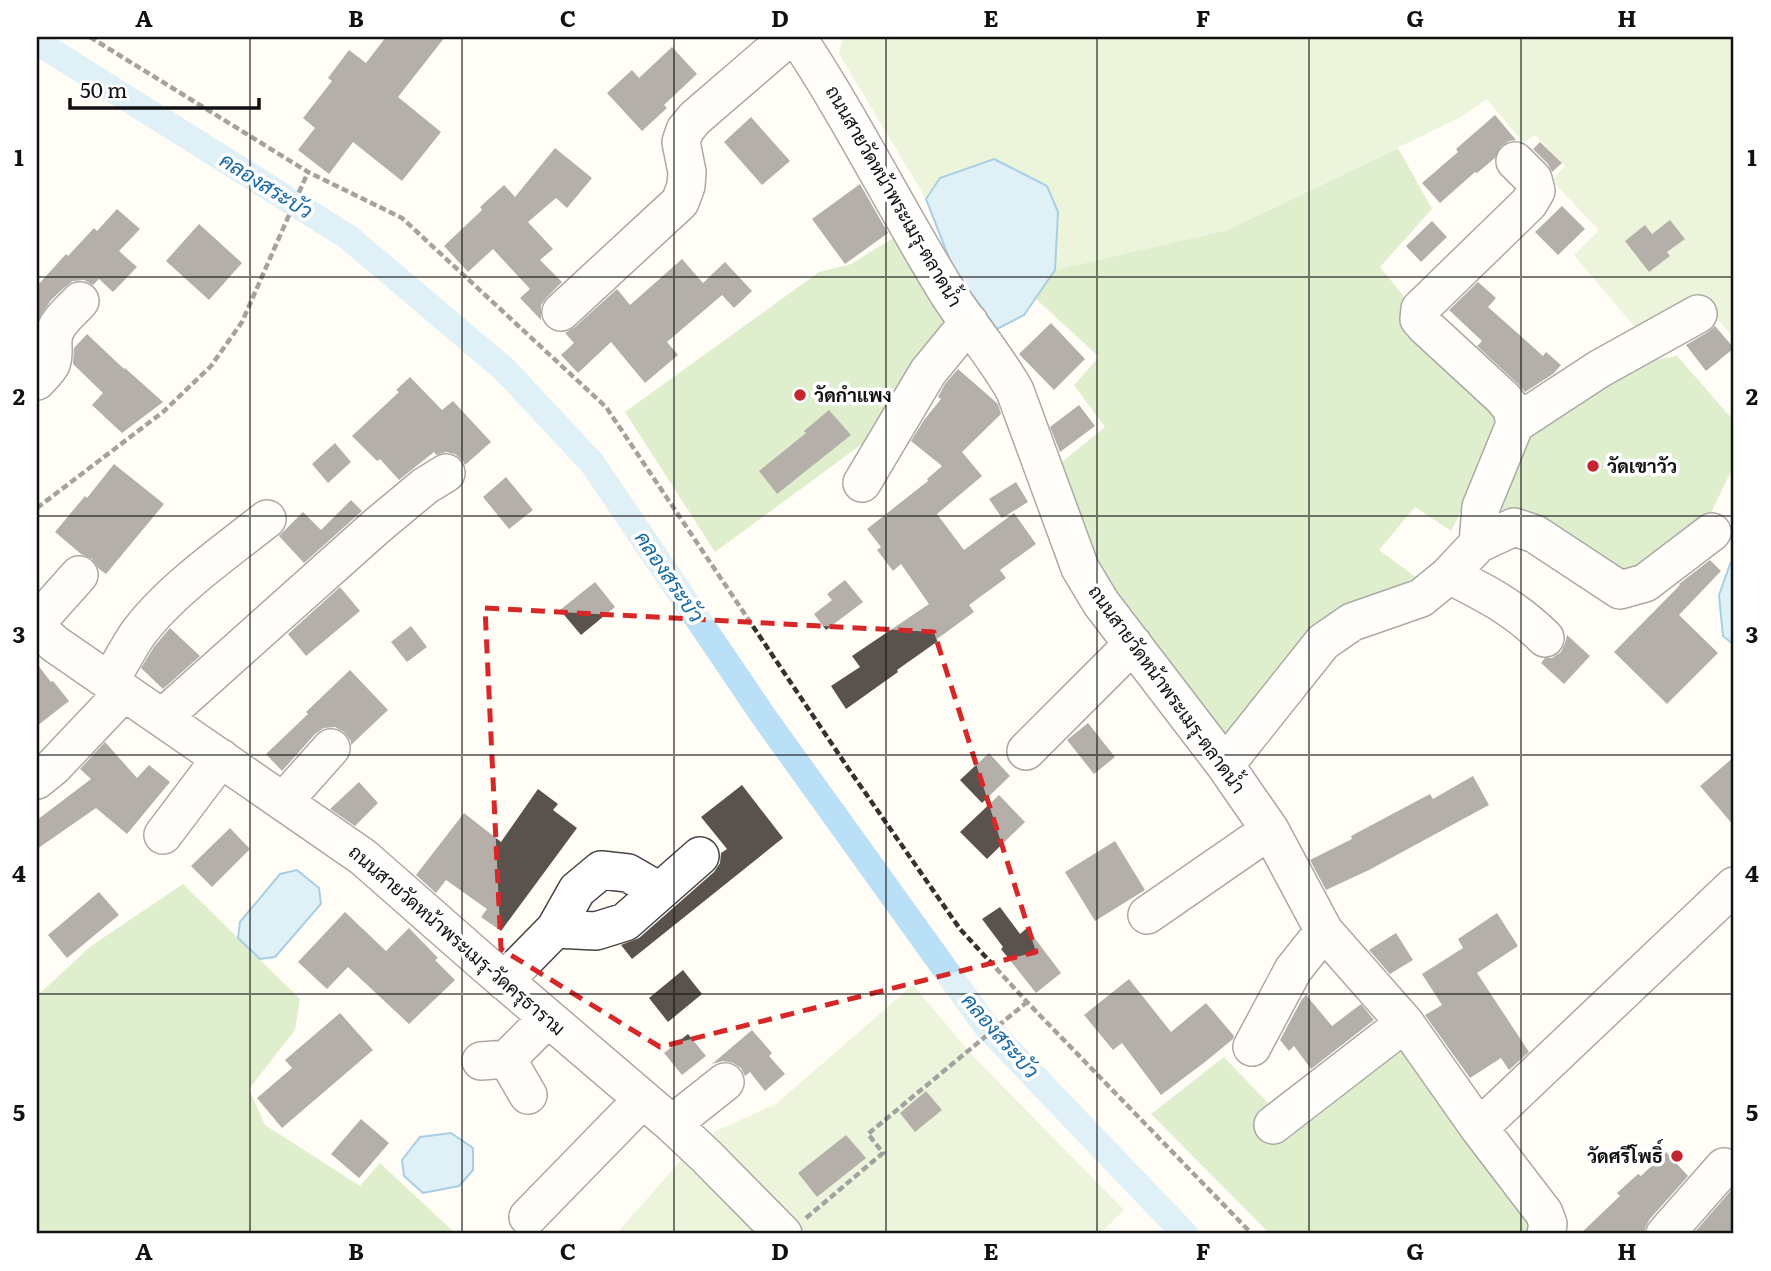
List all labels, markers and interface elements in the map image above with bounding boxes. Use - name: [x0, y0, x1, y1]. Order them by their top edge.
- text: A: [135, 0, 153, 34]
- text: B: [348, 0, 364, 34]
- text: C: [560, 0, 576, 34]
- text: D: [771, 0, 789, 34]
- text: E: [983, 0, 999, 34]
- text: F: [1196, 0, 1211, 34]
- text: G: [1406, 0, 1424, 34]
- text: H: [1617, 0, 1637, 34]
- scale bar: [70, 66, 259, 110]
- text: 50 m: [80, 73, 127, 104]
- street label: ถนนสายวัดหน้าพระเมรุ-ตลาดน้ำ: [820, 80, 970, 311]
- text: 1: [14, 139, 24, 173]
- text: 1: [1747, 139, 1757, 173]
- water label: คลองสระบัว: [215, 143, 320, 225]
- text: 2: [13, 378, 25, 412]
- text: 2: [1746, 378, 1758, 412]
- place label: วัดกำแพง: [814, 380, 892, 408]
- marker: วัดกำแพง: [792, 387, 808, 403]
- place label: วัดเขาวัว: [1607, 451, 1677, 479]
- marker: วัดเขาวัว: [1585, 458, 1601, 474]
- water label: คลองสระบัว: [629, 524, 713, 628]
- street label: ถนนสายวัดหน้าพระเมรุ-ตลาดน้ำ: [1083, 578, 1253, 798]
- text: 3: [13, 616, 25, 650]
- text: 3: [1746, 616, 1758, 650]
- street label: ถนนสายวัดหน้าพระเมรุ-วัดครุธาราม: [343, 837, 572, 1041]
- text: 4: [12, 855, 26, 889]
- text: 4: [1745, 855, 1759, 889]
- water label: คลองสระบัว: [956, 985, 1048, 1084]
- text: 5: [13, 1094, 25, 1128]
- text: 5: [1746, 1094, 1758, 1128]
- place label: วัดศรีโพธิ์: [1587, 1139, 1663, 1169]
- marker: วัดศรีโพธิ์: [1669, 1148, 1685, 1164]
- text: A: [135, 1233, 153, 1267]
- text: B: [348, 1233, 364, 1267]
- text: C: [560, 1233, 576, 1267]
- text: D: [771, 1233, 789, 1267]
- text: E: [983, 1233, 999, 1267]
- text: F: [1196, 1233, 1211, 1267]
- text: G: [1406, 1233, 1424, 1267]
- text: H: [1617, 1233, 1637, 1267]

